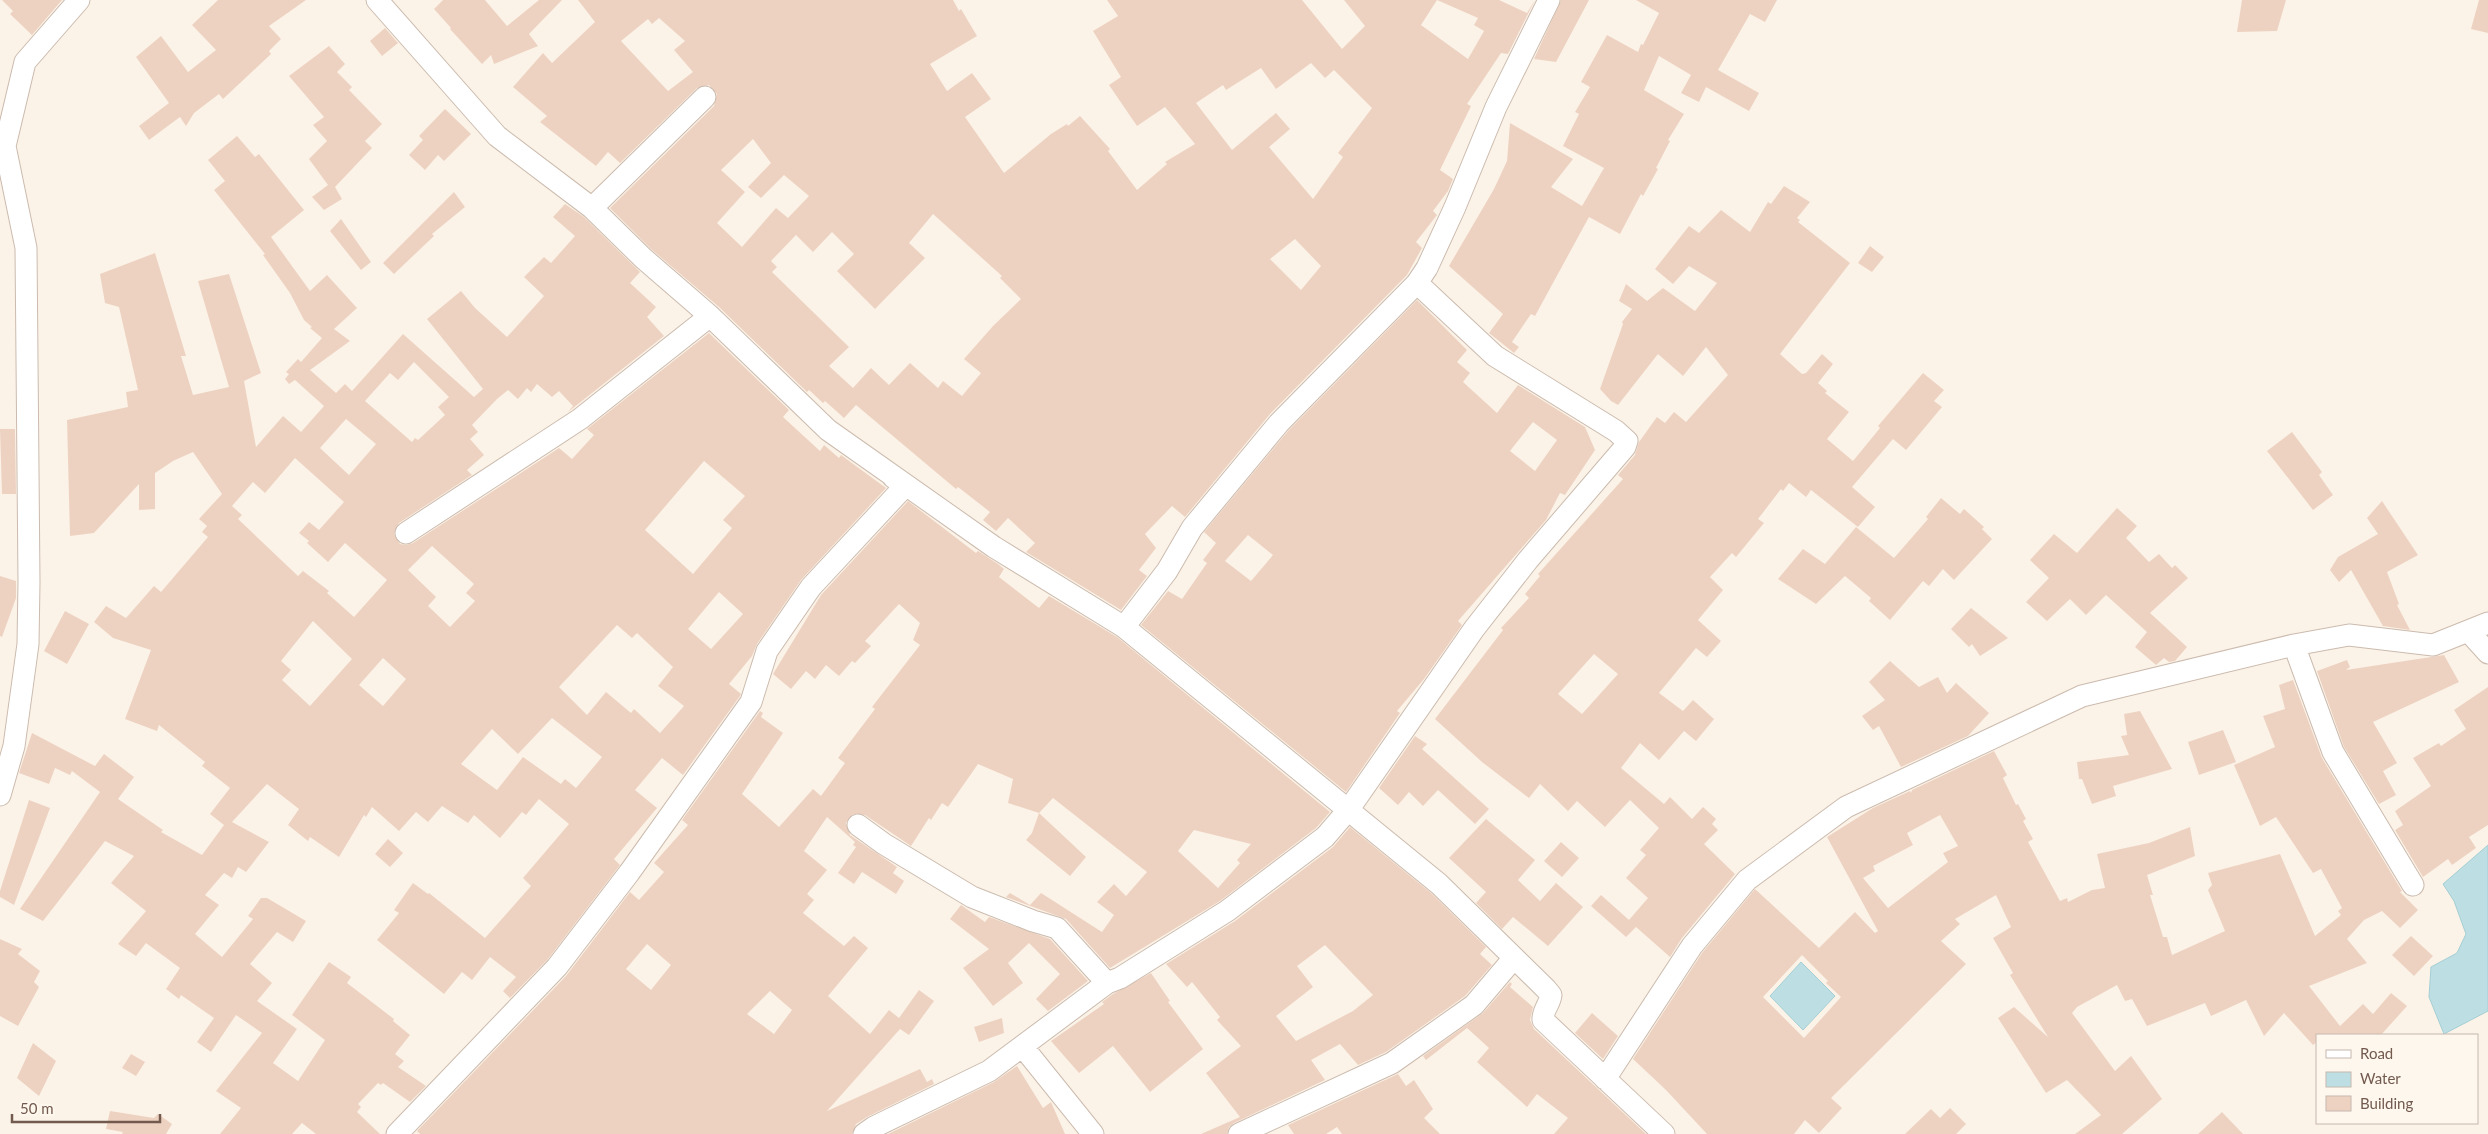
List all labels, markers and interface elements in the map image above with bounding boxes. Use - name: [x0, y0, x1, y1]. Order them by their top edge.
- legend: [2316, 1034, 2478, 1124]
- text: Road: [2360, 1044, 2393, 1062]
- text: Water: [2360, 1069, 2401, 1087]
- scale bar: [12, 1092, 160, 1124]
- text: Building: [2360, 1094, 2413, 1112]
- text: 50 m: [20, 1099, 54, 1117]

